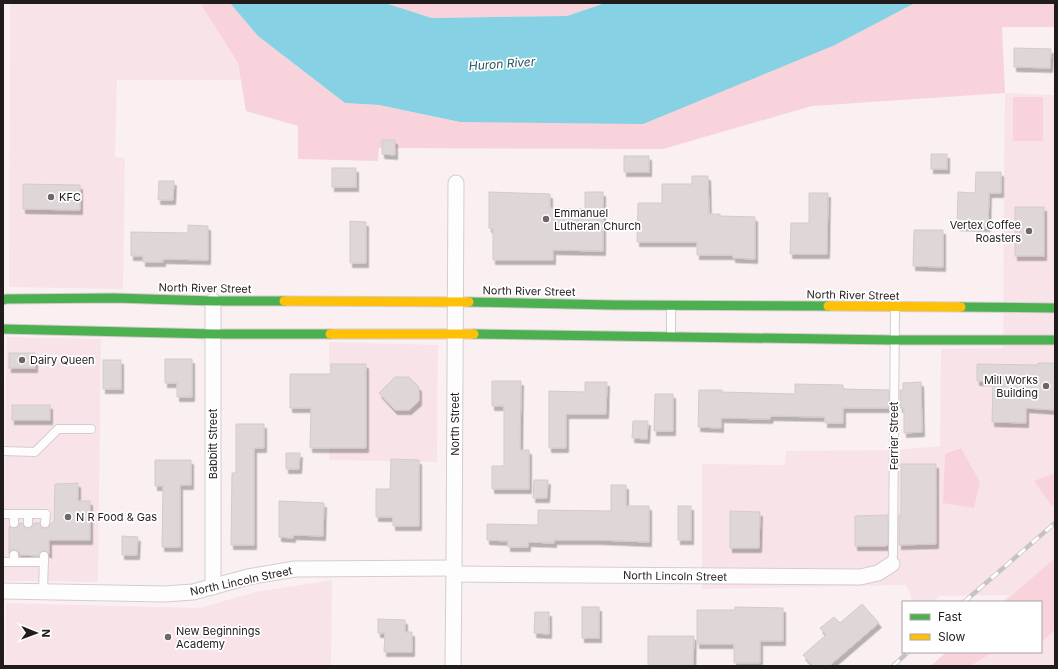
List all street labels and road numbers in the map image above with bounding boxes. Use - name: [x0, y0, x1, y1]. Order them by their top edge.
- street label: North River Street: [158, 280, 252, 296]
- street label: North River Street: [482, 283, 576, 299]
- street label: North River Street: [806, 287, 900, 303]
- street label: North Street: [448, 392, 462, 456]
- street label: Ferrier Street: [887, 401, 901, 470]
- street label: Babbitt Street: [206, 408, 220, 479]
- street label: North Lincoln Street: [189, 563, 294, 599]
- street label: North Lincoln Street: [623, 568, 727, 584]

